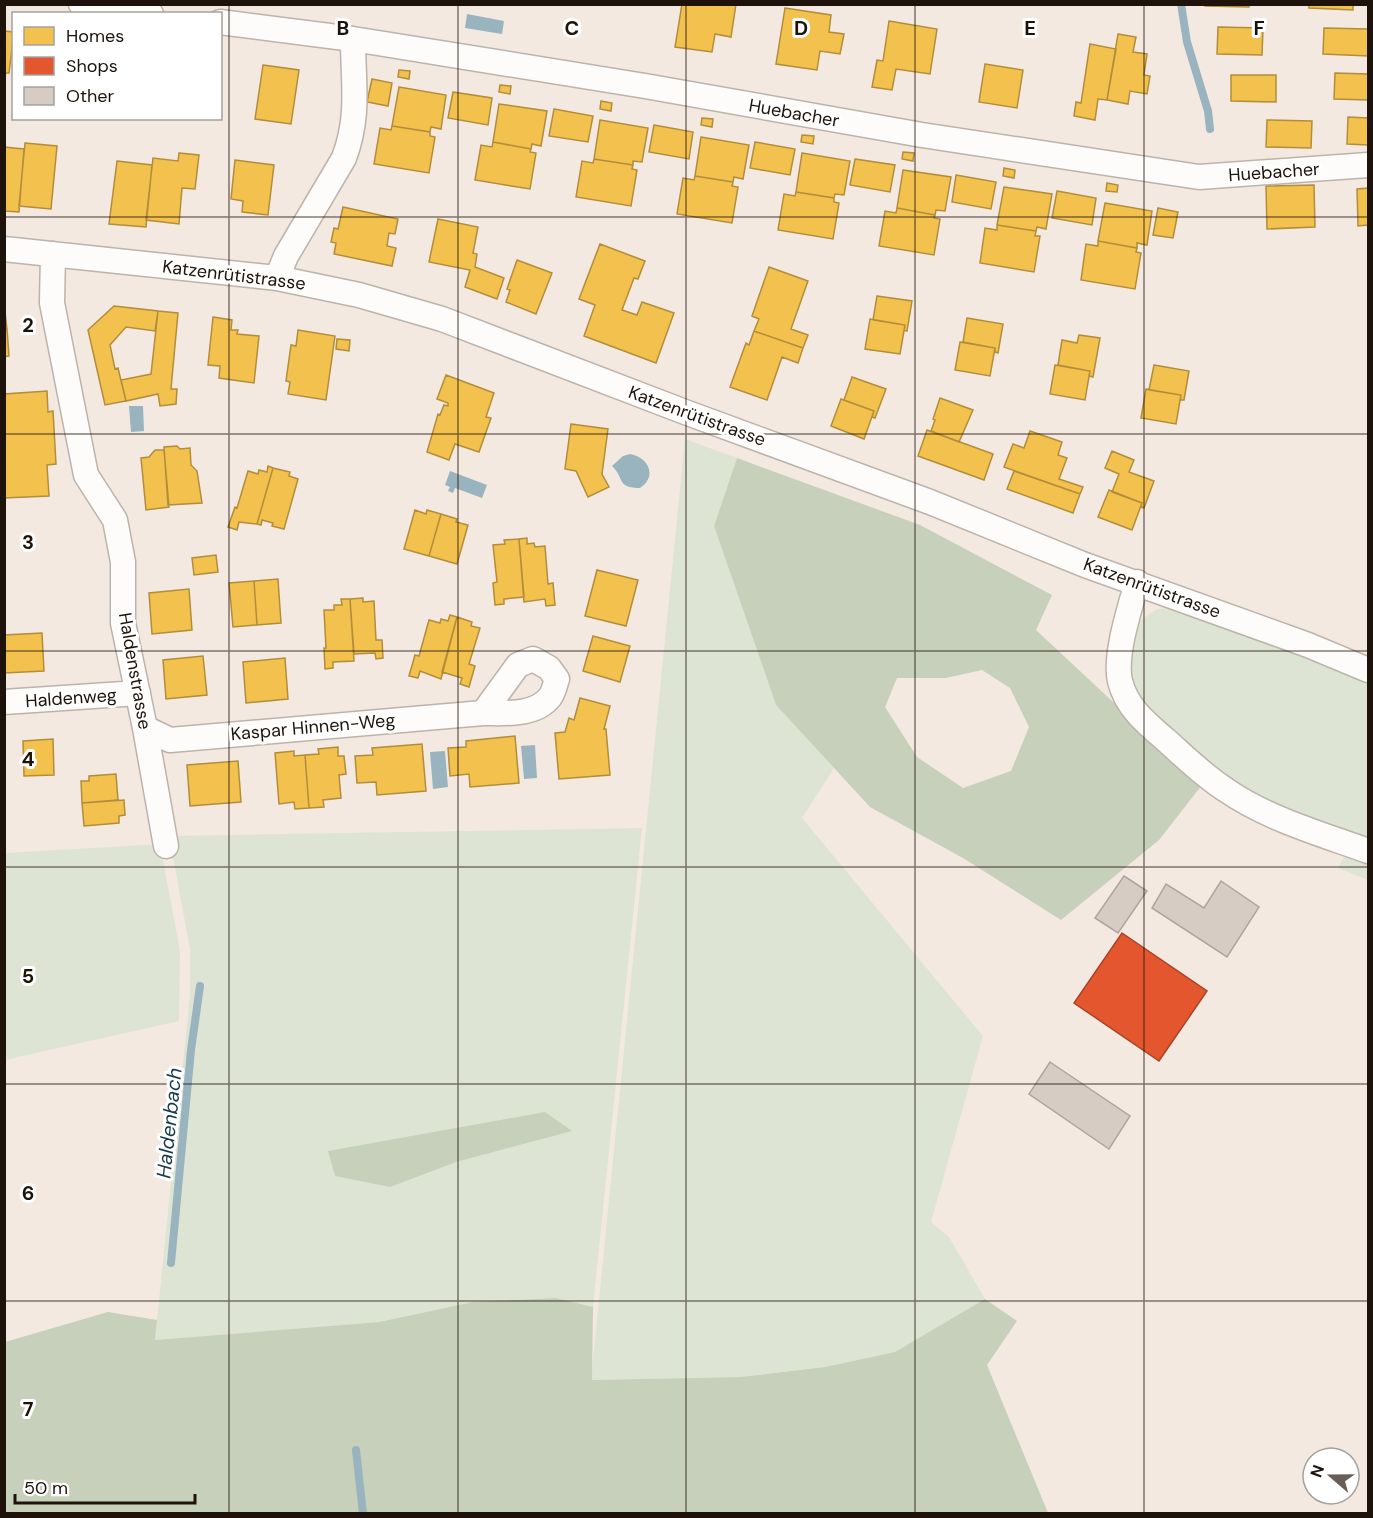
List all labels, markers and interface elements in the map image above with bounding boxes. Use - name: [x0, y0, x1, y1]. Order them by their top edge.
- legend: [12, 12, 222, 120]
- text: B: [337, 15, 349, 41]
- text: C: [565, 15, 579, 41]
- text: D: [794, 15, 808, 41]
- text: E: [1024, 15, 1036, 41]
- text: F: [1253, 15, 1265, 41]
- text: Homes: [66, 24, 124, 48]
- text: Shops: [66, 54, 118, 78]
- text: Other: [66, 84, 115, 108]
- street label: Huebacher: [747, 93, 841, 133]
- street label: Huebacher: [1228, 157, 1321, 187]
- street label: Katzenrütistrasse: [161, 254, 307, 296]
- text: 2: [22, 312, 34, 338]
- street label: Katzenrütistrasse: [625, 380, 769, 452]
- text: 3: [22, 529, 34, 555]
- street label: Katzenrütistrasse: [1080, 552, 1224, 624]
- street label: Haldenstrasse: [113, 611, 157, 731]
- street label: Haldenweg: [25, 683, 117, 713]
- street label: Kaspar Hinnen-Weg: [230, 708, 396, 746]
- text: 4: [22, 746, 35, 772]
- text: 5: [22, 963, 34, 989]
- water label: Haldenbach: [150, 1066, 188, 1180]
- text: 6: [22, 1180, 34, 1206]
- text: 7: [23, 1396, 34, 1422]
- north arrow: [1301, 1446, 1361, 1506]
- text: N: [1306, 1462, 1329, 1480]
- scale bar: [15, 1467, 195, 1505]
- text: 50 m: [24, 1476, 68, 1500]

